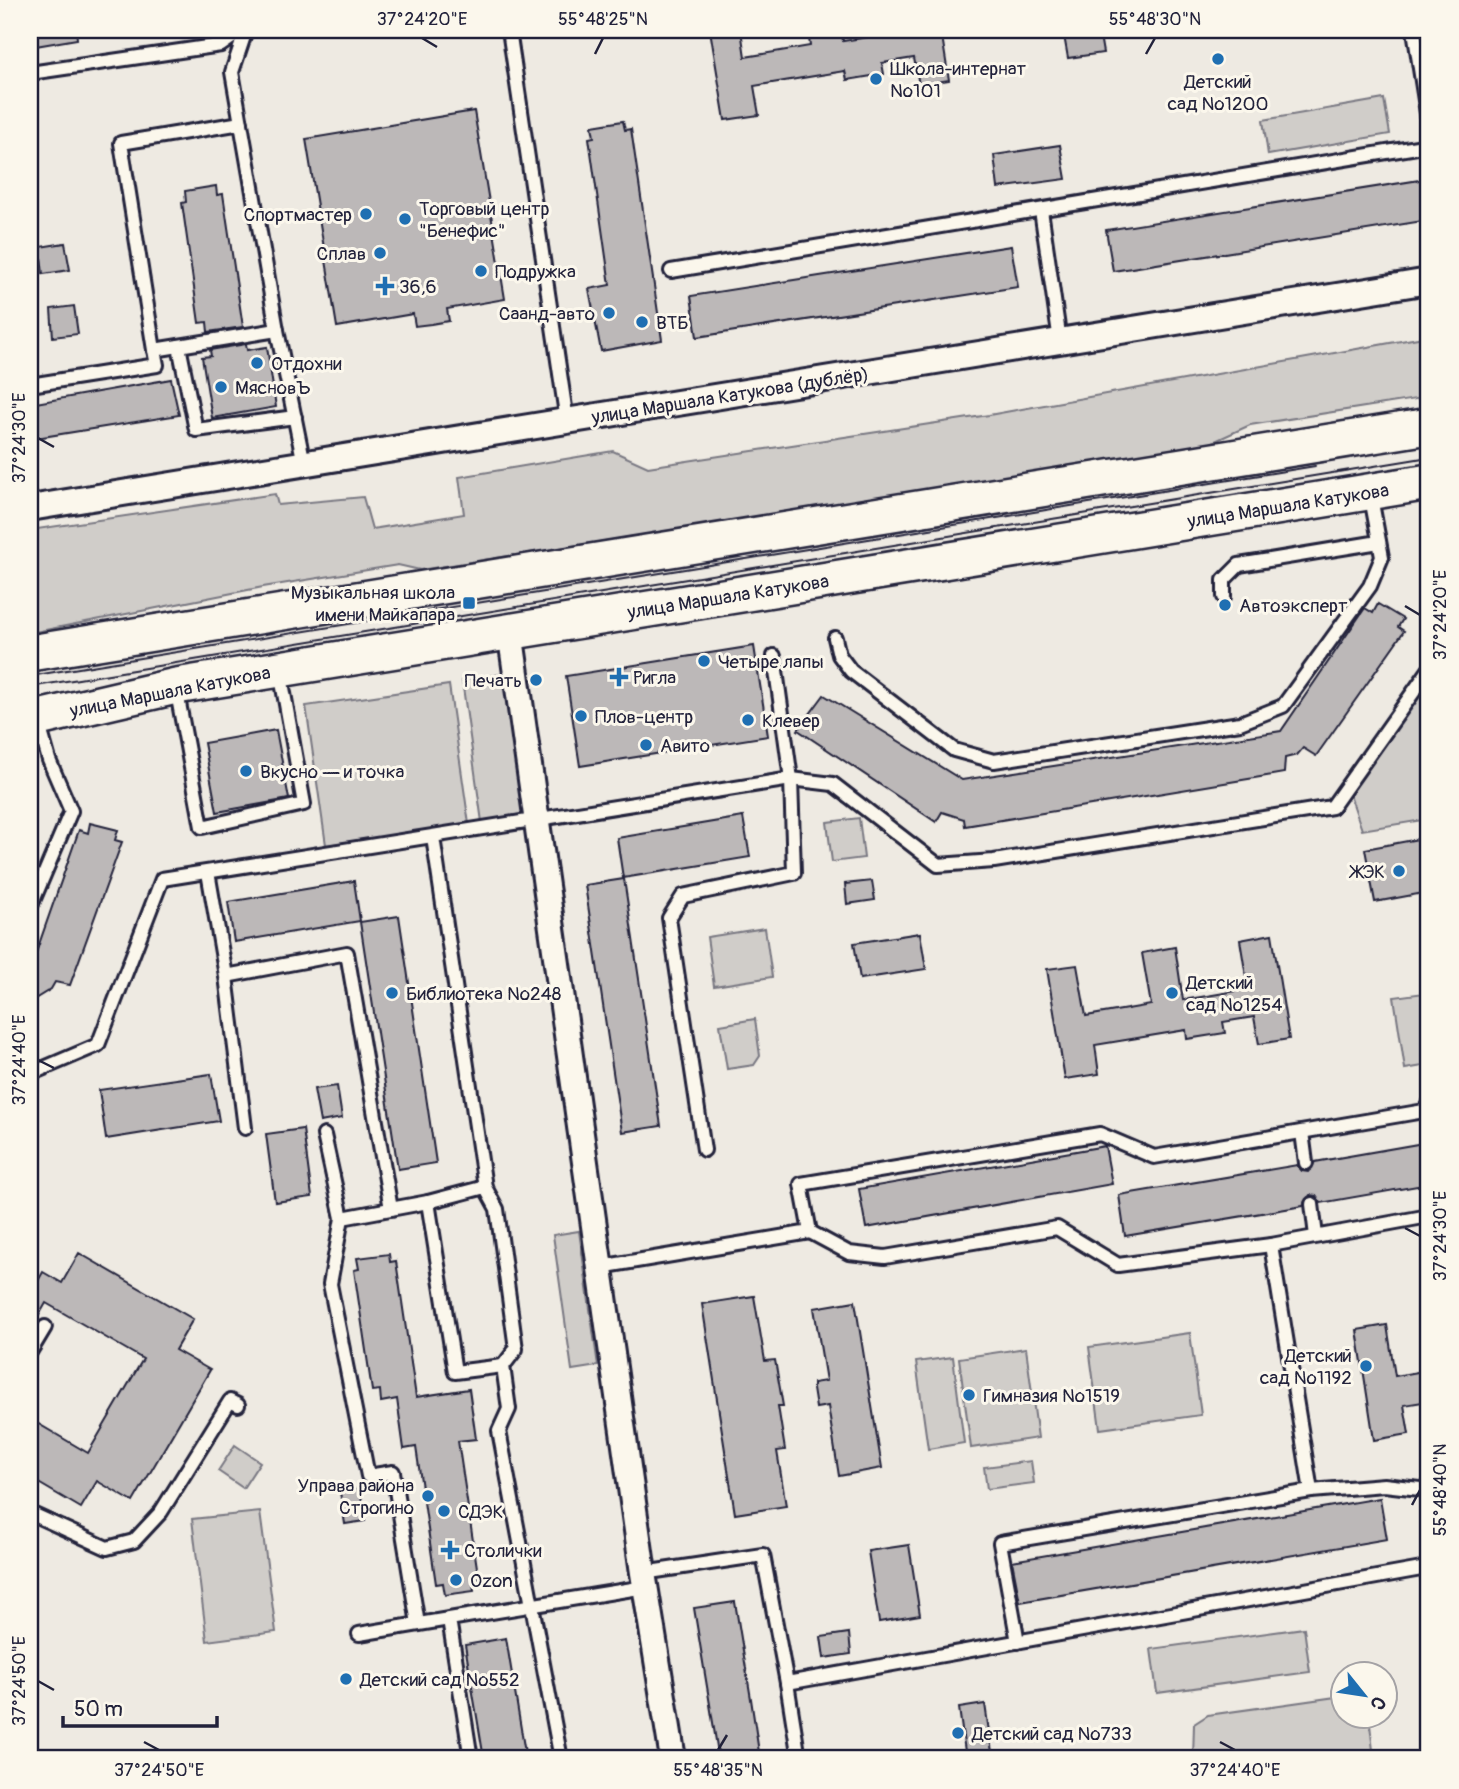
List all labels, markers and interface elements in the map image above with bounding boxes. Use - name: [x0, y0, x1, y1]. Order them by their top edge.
- text: 37°24'20"E: [377, 8, 467, 31]
- text: 55°48'25"N: [558, 8, 648, 31]
- text: 55°48'30"N: [1109, 8, 1201, 31]
- marker: Детский сад №1200: [1210, 51, 1226, 67]
- place label: Школа-интернат №101: [890, 57, 1027, 103]
- place label: Детский сад №1200: [1167, 70, 1269, 116]
- marker: Школа-интернат №101: [868, 71, 884, 87]
- place label: Торговый центр "Бенефис": [419, 197, 549, 243]
- place label: Спортмастер: [243, 203, 352, 227]
- marker: Спортмастер: [358, 206, 374, 222]
- marker: Торговый центр "Бенефис": [397, 211, 413, 227]
- place label: Сплав: [316, 242, 366, 266]
- marker: Сплав: [372, 245, 388, 261]
- place label: Подружка: [495, 260, 576, 284]
- marker: Подружка: [473, 263, 489, 279]
- place label: 36,6: [399, 275, 437, 299]
- marker: 36,6: [377, 278, 393, 294]
- place label: Саанд-авто: [499, 302, 595, 326]
- marker: Саанд-авто: [601, 305, 617, 321]
- place label: ВТБ: [656, 311, 689, 335]
- marker: ВТБ: [634, 314, 650, 330]
- place label: Отдохни: [271, 352, 342, 376]
- marker: Отдохни: [249, 355, 265, 371]
- street label: улица Маршала Катукова (дублёр): [589, 362, 870, 430]
- place label: МясновЪ: [235, 376, 310, 400]
- marker: МясновЪ: [213, 379, 229, 395]
- text: 37°24'30"E: [8, 393, 31, 483]
- street label: улица Маршала Катукова: [1185, 478, 1391, 534]
- street label: улица Маршала Катукова: [625, 569, 831, 625]
- text: 37°24'20"E: [1429, 570, 1452, 660]
- place label: Музыкальная школа имени Майкапара: [291, 581, 455, 627]
- place label: Автоэксперт: [1239, 594, 1348, 618]
- marker: Музыкальная школа имени Майкапара: [461, 595, 477, 611]
- marker: Автоэксперт: [1217, 597, 1233, 613]
- place label: Четыре лапы: [718, 650, 824, 674]
- marker: Четыре лапы: [696, 653, 712, 669]
- street label: улица Маршала Катукова: [67, 661, 273, 723]
- place label: Ригла: [633, 666, 676, 690]
- place label: Печать: [465, 669, 522, 693]
- marker: Ригла: [611, 669, 627, 685]
- marker: Печать: [528, 672, 544, 688]
- place label: Плов-центр: [595, 705, 693, 729]
- marker: Плов-центр: [573, 708, 589, 724]
- place label: Клевер: [762, 709, 820, 733]
- marker: Клевер: [740, 712, 756, 728]
- place label: Авито: [660, 734, 710, 758]
- marker: Авито: [638, 737, 654, 753]
- place label: Вкусно — и точка: [260, 760, 404, 784]
- marker: Вкусно — и точка: [238, 763, 254, 779]
- place label: ЖЭК: [1348, 860, 1385, 884]
- marker: ЖЭК: [1391, 863, 1407, 879]
- place label: Детский сад №1254: [1185, 971, 1282, 1017]
- place label: Библиотека №248: [406, 982, 561, 1006]
- marker: Библиотека №248: [384, 985, 400, 1001]
- marker: Детский сад №1254: [1164, 985, 1180, 1001]
- text: 37°24'40"E: [8, 1015, 31, 1105]
- text: 37°24'30"E: [1429, 1191, 1452, 1281]
- place label: Детский сад №1192: [1260, 1344, 1352, 1390]
- marker: Детский сад №1192: [1358, 1358, 1374, 1374]
- place label: Гимназия №1519: [983, 1384, 1120, 1408]
- marker: Гимназия №1519: [961, 1387, 977, 1403]
- text: 55°48'40"N: [1429, 1444, 1452, 1536]
- place label: Управа района Строгино: [297, 1474, 414, 1520]
- marker: Управа района Строгино: [420, 1488, 436, 1504]
- place label: СДЭК: [458, 1500, 503, 1524]
- marker: СДЭК: [436, 1503, 452, 1519]
- place label: Столички: [464, 1539, 542, 1563]
- marker: Столички: [442, 1542, 458, 1558]
- place label: Ozon: [470, 1569, 513, 1593]
- marker: Ozon: [448, 1572, 464, 1588]
- text: 37°24'50"E: [8, 1636, 31, 1726]
- north arrow: [1330, 1660, 1400, 1730]
- place label: Детский сад №552: [359, 1668, 520, 1692]
- marker: Детский сад №552: [338, 1671, 354, 1687]
- scale bar: [63, 1684, 217, 1728]
- text: С: [1364, 1692, 1391, 1714]
- text: 50 m: [74, 1696, 123, 1723]
- place label: Детский сад №733: [971, 1722, 1132, 1746]
- marker: Детский сад №733: [950, 1725, 966, 1741]
- text: 37°24'50"E: [114, 1759, 204, 1782]
- text: 55°48'35"N: [673, 1759, 763, 1782]
- text: 37°24'40"E: [1190, 1759, 1280, 1782]

